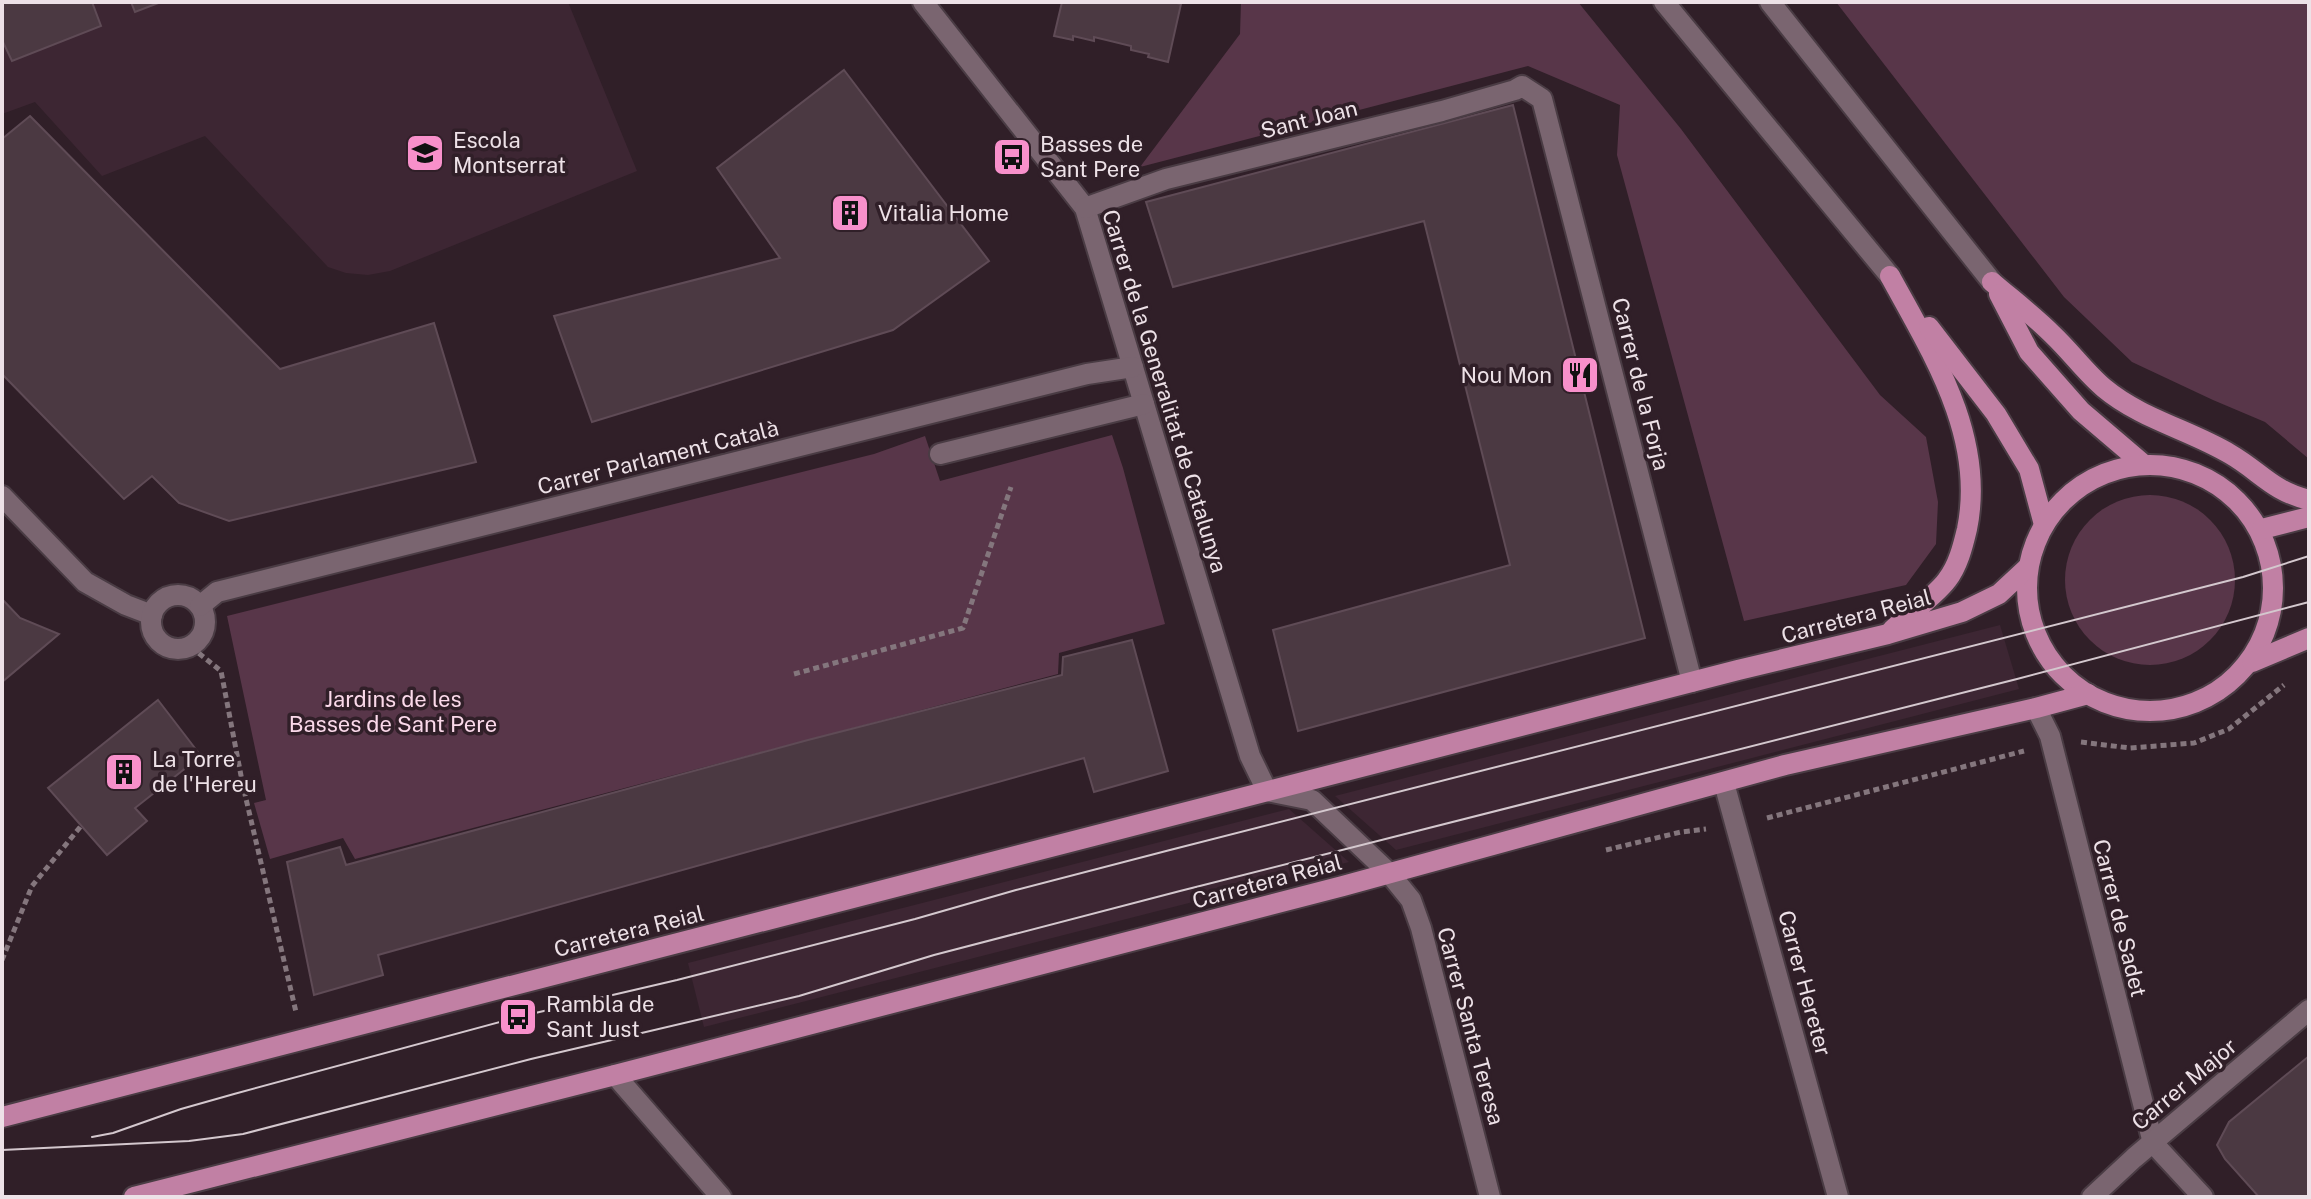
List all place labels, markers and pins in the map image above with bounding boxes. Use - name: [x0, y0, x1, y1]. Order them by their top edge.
- place label: Escola Montserrat: [453, 127, 566, 178]
- place label: Basses de Sant Pere: [1040, 131, 1143, 182]
- school or university icon: Escola Montserrat: [404, 132, 446, 174]
- bus stop icon: Basses de Sant Pere: [991, 136, 1033, 178]
- building icon: Vitalia Home: [829, 192, 871, 234]
- place label: Vitalia Home: [878, 200, 1009, 226]
- restaurant icon: Nou Mon: [1559, 354, 1601, 396]
- place label: Nou Mon: [1461, 362, 1552, 388]
- place label: La Torre de l'Hereu: [152, 746, 257, 797]
- building icon: La Torre de l'Hereu: [103, 751, 145, 793]
- place label: Rambla de Sant Just: [546, 991, 654, 1042]
- bus stop icon: Rambla de Sant Just: [497, 996, 539, 1038]

